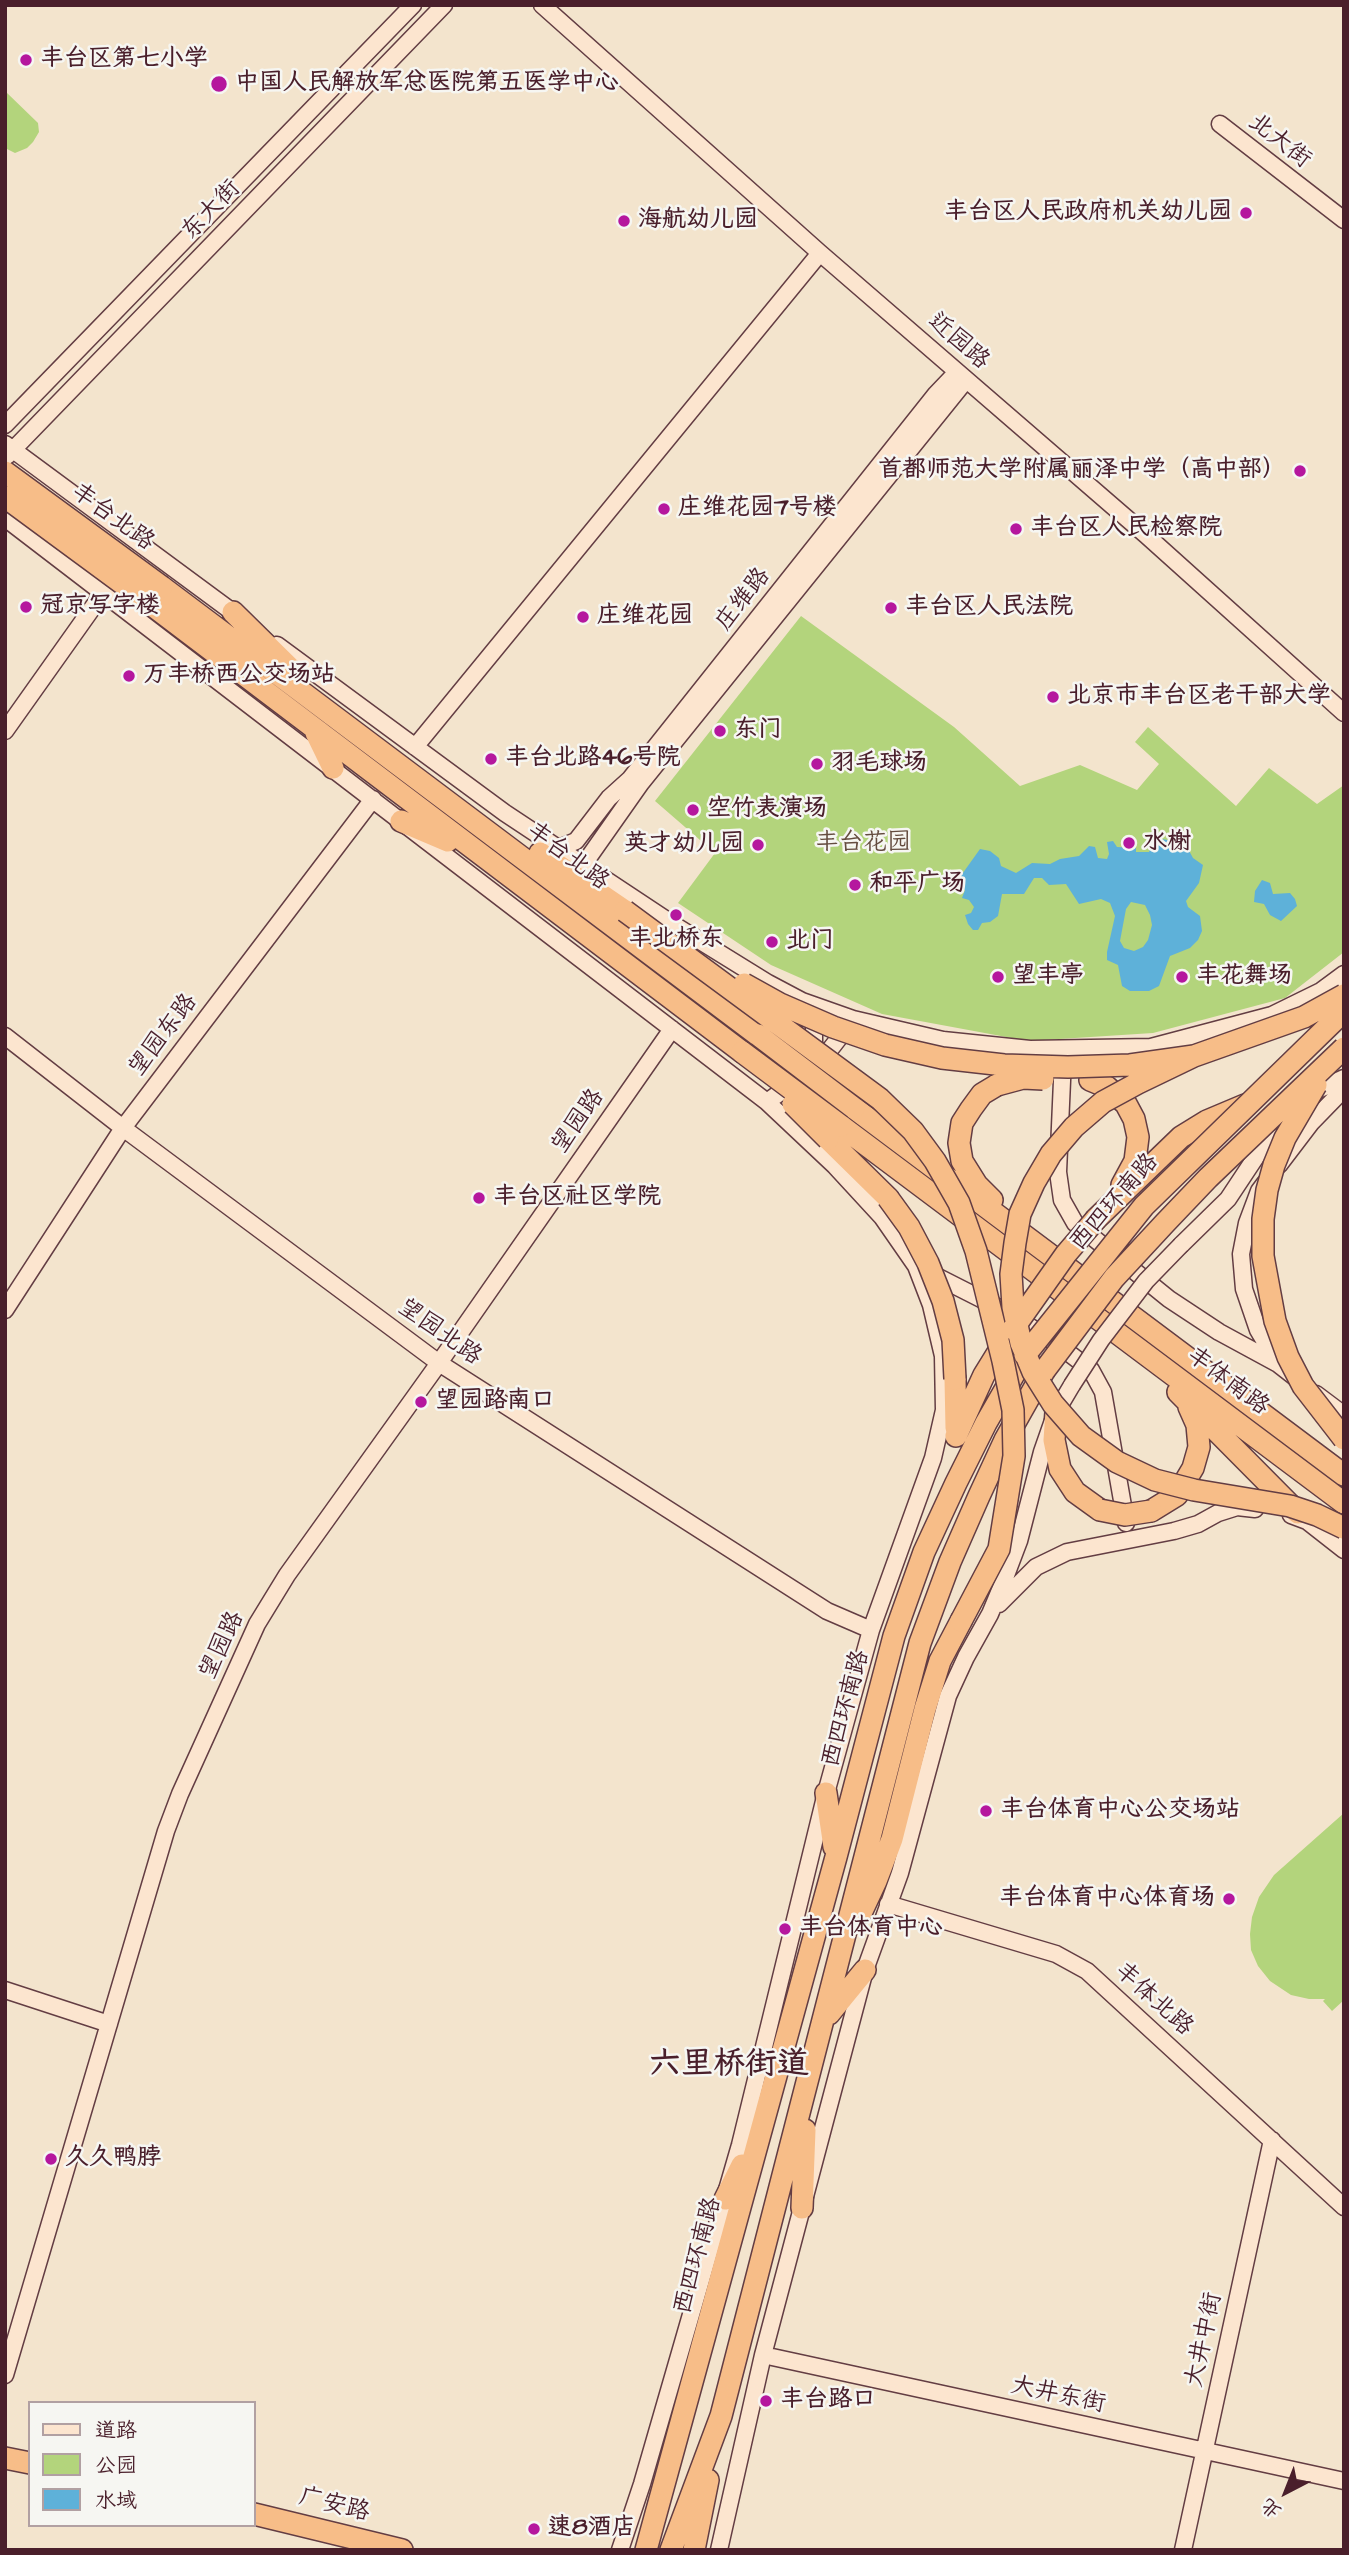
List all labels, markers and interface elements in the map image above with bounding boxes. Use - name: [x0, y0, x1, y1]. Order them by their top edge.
- place label: 丰台区第七小学: [40, 46, 208, 74]
- marker: 丰台区第七小学: [18, 52, 34, 68]
- place label: 中国人民解放军总医院第五医学中心: [235, 70, 619, 98]
- marker: 中国人民解放军总医院第五医学中心: [209, 74, 229, 94]
- street label: 北大街: [1242, 108, 1316, 176]
- street label: 东大街: [177, 175, 247, 247]
- place label: 丰台区人民政府机关幼儿园: [944, 199, 1232, 227]
- marker: 丰台区人民政府机关幼儿园: [1238, 205, 1254, 221]
- place label: 海航幼儿园: [638, 207, 758, 235]
- marker: 海航幼儿园: [616, 213, 632, 229]
- street label: 近园路: [921, 308, 995, 376]
- place label: 首都师范大学附属丽泽中学（高中部）: [878, 457, 1286, 485]
- marker: 首都师范大学附属丽泽中学（高中部）: [1292, 463, 1308, 479]
- street label: 丰台北路: [65, 478, 159, 558]
- place label: 庄维花园7号楼: [678, 495, 837, 523]
- marker: 庄维花园7号楼: [656, 501, 672, 517]
- place label: 丰台区人民检察院: [1030, 515, 1222, 543]
- marker: 丰台区人民检察院: [1008, 521, 1024, 537]
- street label: 庄维路: [710, 563, 778, 637]
- place label: 冠京写字楼: [40, 593, 160, 621]
- place label: 丰台区人民法院: [905, 594, 1073, 622]
- marker: 冠京写字楼: [18, 599, 34, 615]
- marker: 丰台区人民法院: [883, 600, 899, 616]
- place label: 庄维花园: [597, 603, 693, 631]
- marker: 庄维花园: [575, 609, 591, 625]
- place label: 万丰桥西公交场站: [143, 662, 335, 690]
- marker: 万丰桥西公交场站: [121, 668, 137, 684]
- place label: 北京市丰台区老干部大学: [1067, 683, 1331, 711]
- marker: 北京市丰台区老干部大学: [1045, 689, 1061, 705]
- place label: 东门: [734, 717, 782, 745]
- marker: 东门: [712, 723, 728, 739]
- place label: 丰台北路46号院: [505, 745, 680, 773]
- place label: 羽毛球场: [831, 750, 927, 778]
- marker: 丰台北路46号院: [483, 751, 499, 767]
- marker: 羽毛球场: [809, 756, 825, 772]
- place label: 空竹表演场: [707, 796, 827, 824]
- marker: 空竹表演场: [685, 802, 701, 818]
- street label: 丰台北路: [520, 817, 614, 897]
- place label: 水榭: [1143, 829, 1191, 857]
- park label: 丰台花园: [815, 830, 911, 858]
- place label: 英才幼儿园: [624, 831, 744, 859]
- marker: 水榭: [1121, 835, 1137, 851]
- marker: 英才幼儿园: [750, 837, 766, 853]
- place label: 和平广场: [869, 871, 965, 899]
- marker: 和平广场: [847, 877, 863, 893]
- marker: 丰北桥东: [668, 907, 684, 923]
- place label: 丰北桥东: [628, 926, 724, 954]
- place label: 北门: [786, 928, 834, 956]
- marker: 北门: [764, 934, 780, 950]
- place label: 望丰亭: [1012, 963, 1084, 991]
- place label: 丰花舞场: [1196, 963, 1292, 991]
- marker: 望丰亭: [990, 969, 1006, 985]
- marker: 丰花舞场: [1174, 969, 1190, 985]
- street label: 望园东路: [124, 989, 204, 1083]
- street label: 望园路: [547, 1084, 611, 1160]
- street label: 西四环南路: [1065, 1148, 1165, 1258]
- place label: 丰台区社区学院: [493, 1184, 661, 1212]
- marker: 丰台区社区学院: [471, 1190, 487, 1206]
- street label: 望园北路: [391, 1294, 487, 1372]
- street label: 丰体南路: [1180, 1342, 1274, 1422]
- place label: 望园路南口: [435, 1388, 555, 1416]
- marker: 望园路南口: [413, 1394, 429, 1410]
- street label: 望园路: [195, 1607, 251, 1685]
- street label: 西四环南路: [818, 1647, 876, 1771]
- place label: 丰台体育中心公交场站: [1000, 1797, 1240, 1825]
- marker: 丰台体育中心公交场站: [978, 1803, 994, 1819]
- place label: 丰台体育中心体育场: [999, 1885, 1215, 1913]
- marker: 丰台体育中心体育场: [1221, 1891, 1237, 1907]
- place label: 丰台体育中心: [799, 1915, 943, 1943]
- marker: 丰台体育中心: [777, 1921, 793, 1937]
- street label: 丰体北路: [1108, 1957, 1198, 2043]
- district label: 六里桥街道: [649, 2047, 809, 2085]
- place label: 久久鸭脖: [65, 2145, 161, 2173]
- marker: 久久鸭脖: [43, 2151, 59, 2167]
- street label: 西四环南路: [670, 2194, 728, 2318]
- street label: 大井中街: [1181, 2290, 1229, 2390]
- street label: 大井东街: [1008, 2372, 1108, 2420]
- place label: 丰台路口: [780, 2387, 876, 2415]
- marker: 丰台路口: [758, 2393, 774, 2409]
- legend: [28, 2401, 256, 2527]
- text: 道路: [95, 2416, 137, 2445]
- text: 公园: [95, 2451, 137, 2480]
- north arrow: [1251, 2457, 1321, 2527]
- street label: 广安路: [296, 2483, 372, 2529]
- text: 水域: [95, 2486, 137, 2515]
- text: 北: [1256, 2492, 1288, 2524]
- place label: 速8酒店: [548, 2515, 636, 2543]
- marker: 速8酒店: [526, 2521, 542, 2537]

